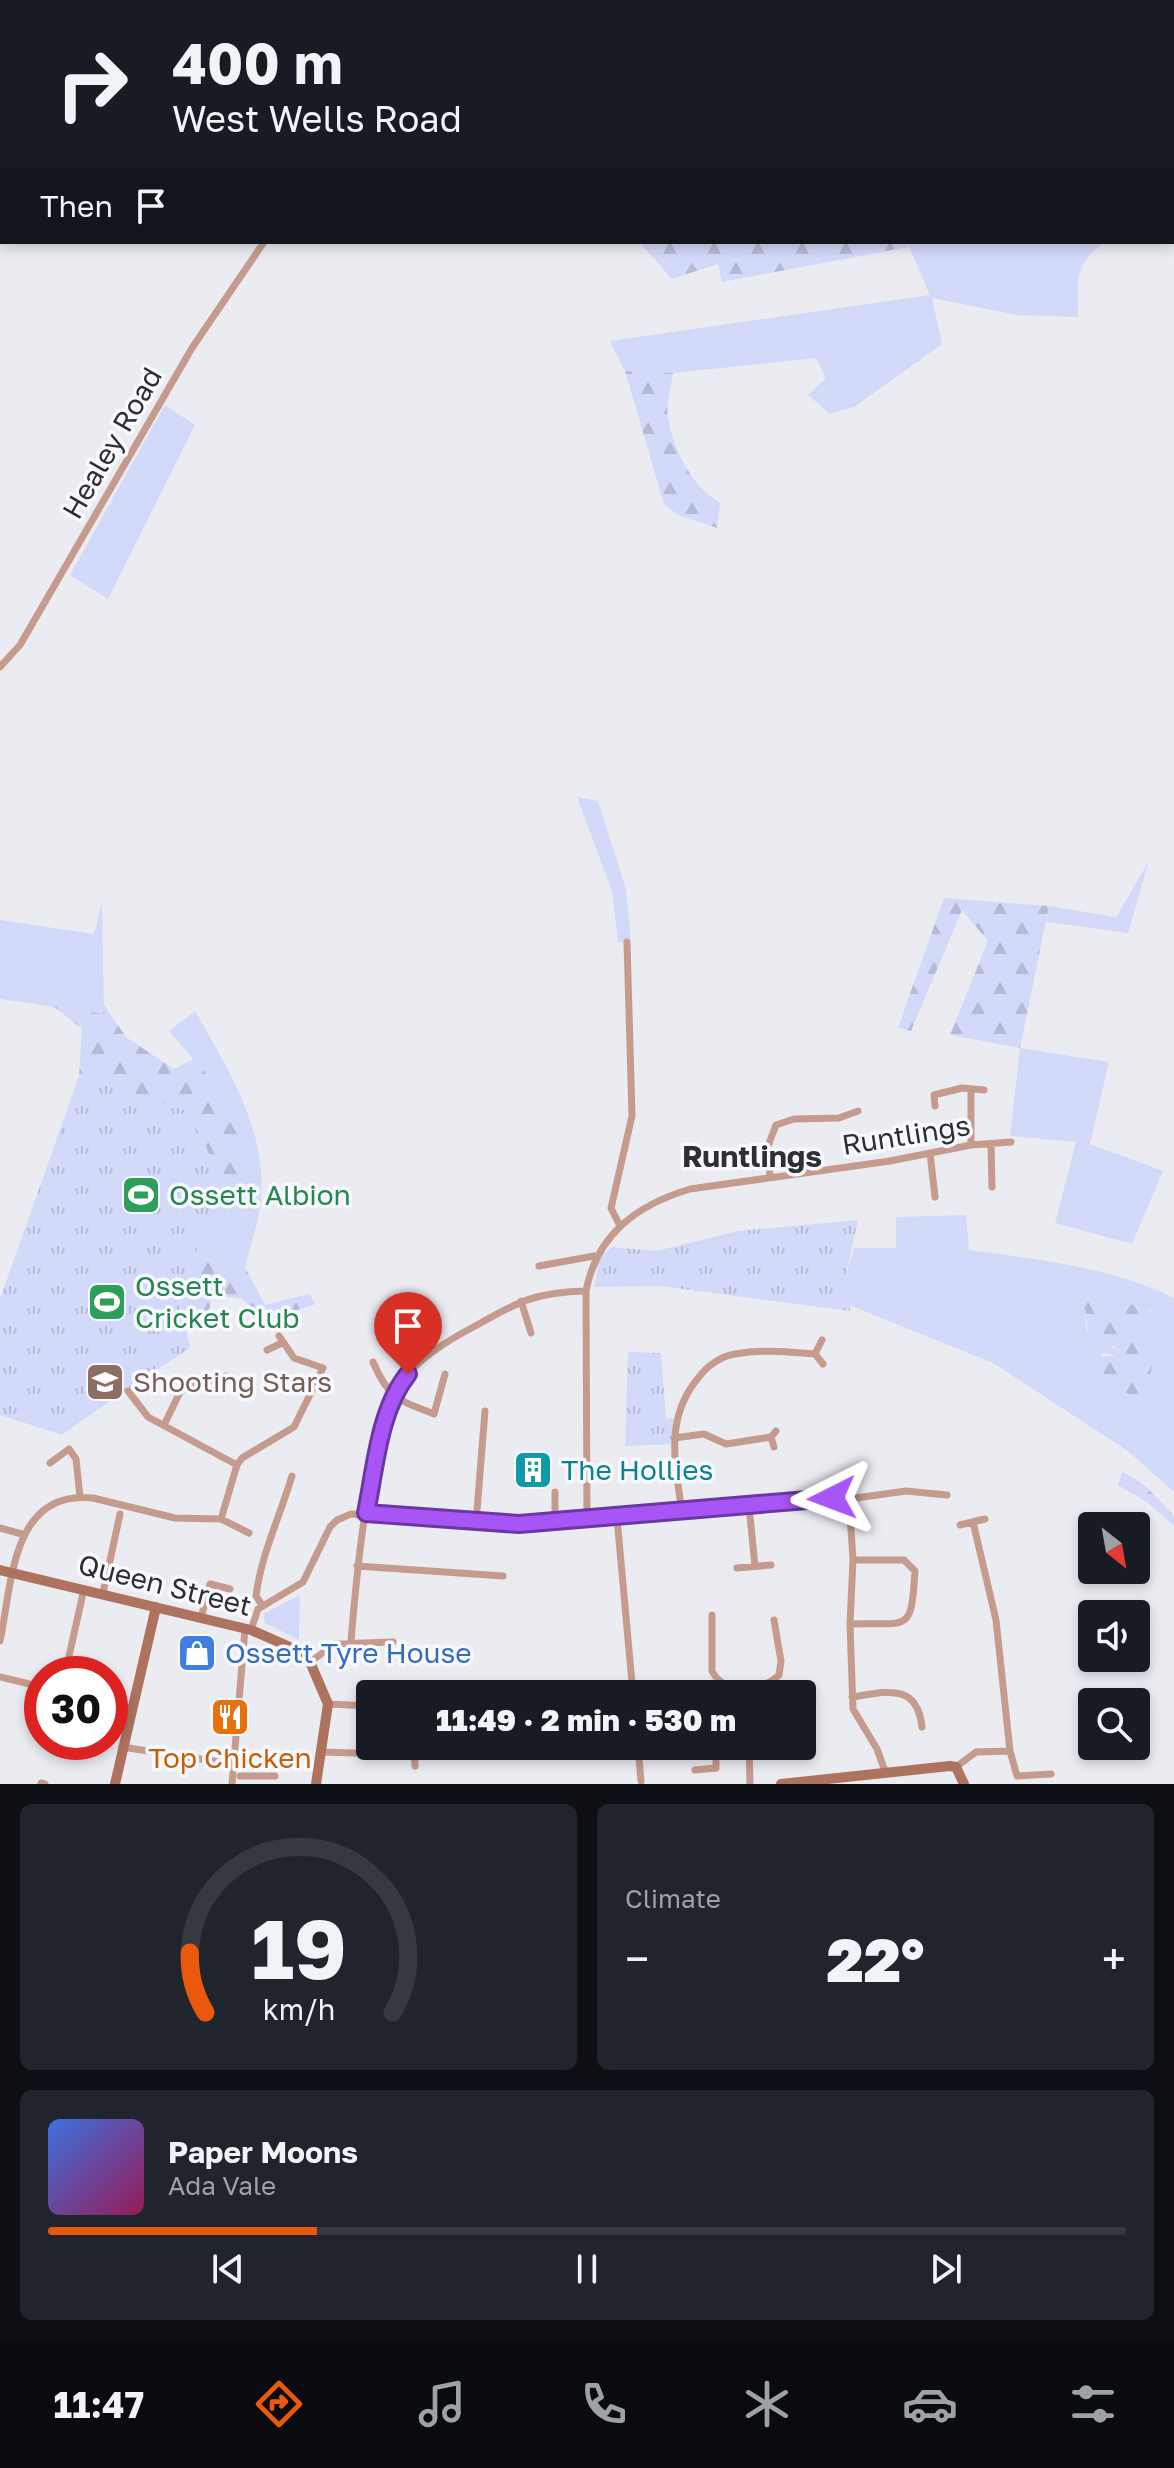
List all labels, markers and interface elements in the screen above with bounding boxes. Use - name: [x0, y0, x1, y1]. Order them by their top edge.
- text: 400 m: [172, 29, 343, 96]
- icon: right: [40, 32, 144, 136]
- text: West Wells Road: [172, 97, 462, 140]
- icon: arrive: [129, 184, 173, 228]
- text: Then: [40, 188, 113, 224]
- street label: Healey Road: [55, 361, 168, 524]
- street label: Runtlings: [839, 1108, 972, 1161]
- district label: Runtlings: [682, 1138, 822, 1174]
- sports icon: Ossett Albion: [120, 1174, 162, 1216]
- place label: Ossett Albion: [169, 1178, 351, 1211]
- place label: Ossett Cricket Club: [135, 1269, 300, 1334]
- sports icon: Ossett Cricket Club: [86, 1281, 128, 1323]
- pin: [374, 1292, 442, 1374]
- icon: arrive: [386, 1304, 430, 1348]
- school or university icon: Shooting Stars: [84, 1361, 126, 1403]
- place label: Shooting Stars: [133, 1365, 332, 1398]
- building icon: The Hollies: [512, 1449, 554, 1491]
- place label: The Hollies: [561, 1453, 713, 1486]
- position arrow: [790, 1456, 874, 1540]
- north arrow: [1078, 1512, 1150, 1584]
- map controls: [1078, 1512, 1150, 1760]
- street label: Queen Street: [75, 1547, 255, 1622]
- button: sound: [1078, 1600, 1150, 1672]
- shop icon: Ossett Tyre House: [176, 1632, 218, 1674]
- place label: Ossett Tyre House: [225, 1636, 472, 1669]
- speed limit sign: 30: [24, 1656, 128, 1760]
- button: search: [1078, 1688, 1150, 1760]
- restaurant icon: Top Chicken: [209, 1696, 251, 1738]
- text: 11:49 · 2 min · 530 m: [436, 1702, 736, 1738]
- place label: Top Chicken: [148, 1741, 312, 1774]
- text: Climate: [625, 1883, 721, 1914]
- text: 19: [251, 1897, 346, 1997]
- text: 22°: [827, 1923, 924, 1995]
- text: −: [625, 1932, 649, 1985]
- text: +: [1102, 1932, 1126, 1985]
- text: km/h: [262, 1992, 335, 2026]
- text: Paper Moons: [168, 2134, 358, 2170]
- text: Ada Vale: [168, 2170, 276, 2201]
- icon: previous: [206, 2247, 250, 2291]
- icon: pause: [565, 2247, 609, 2291]
- icon: next: [924, 2247, 968, 2291]
- icon: directions: [251, 2376, 307, 2432]
- icon: music: [414, 2376, 470, 2432]
- icon: phone: [576, 2376, 632, 2432]
- icon: climate: [739, 2376, 795, 2432]
- icon: car: [902, 2376, 958, 2432]
- icon: filters: [1065, 2376, 1121, 2432]
- text: 11:47: [53, 2383, 144, 2426]

